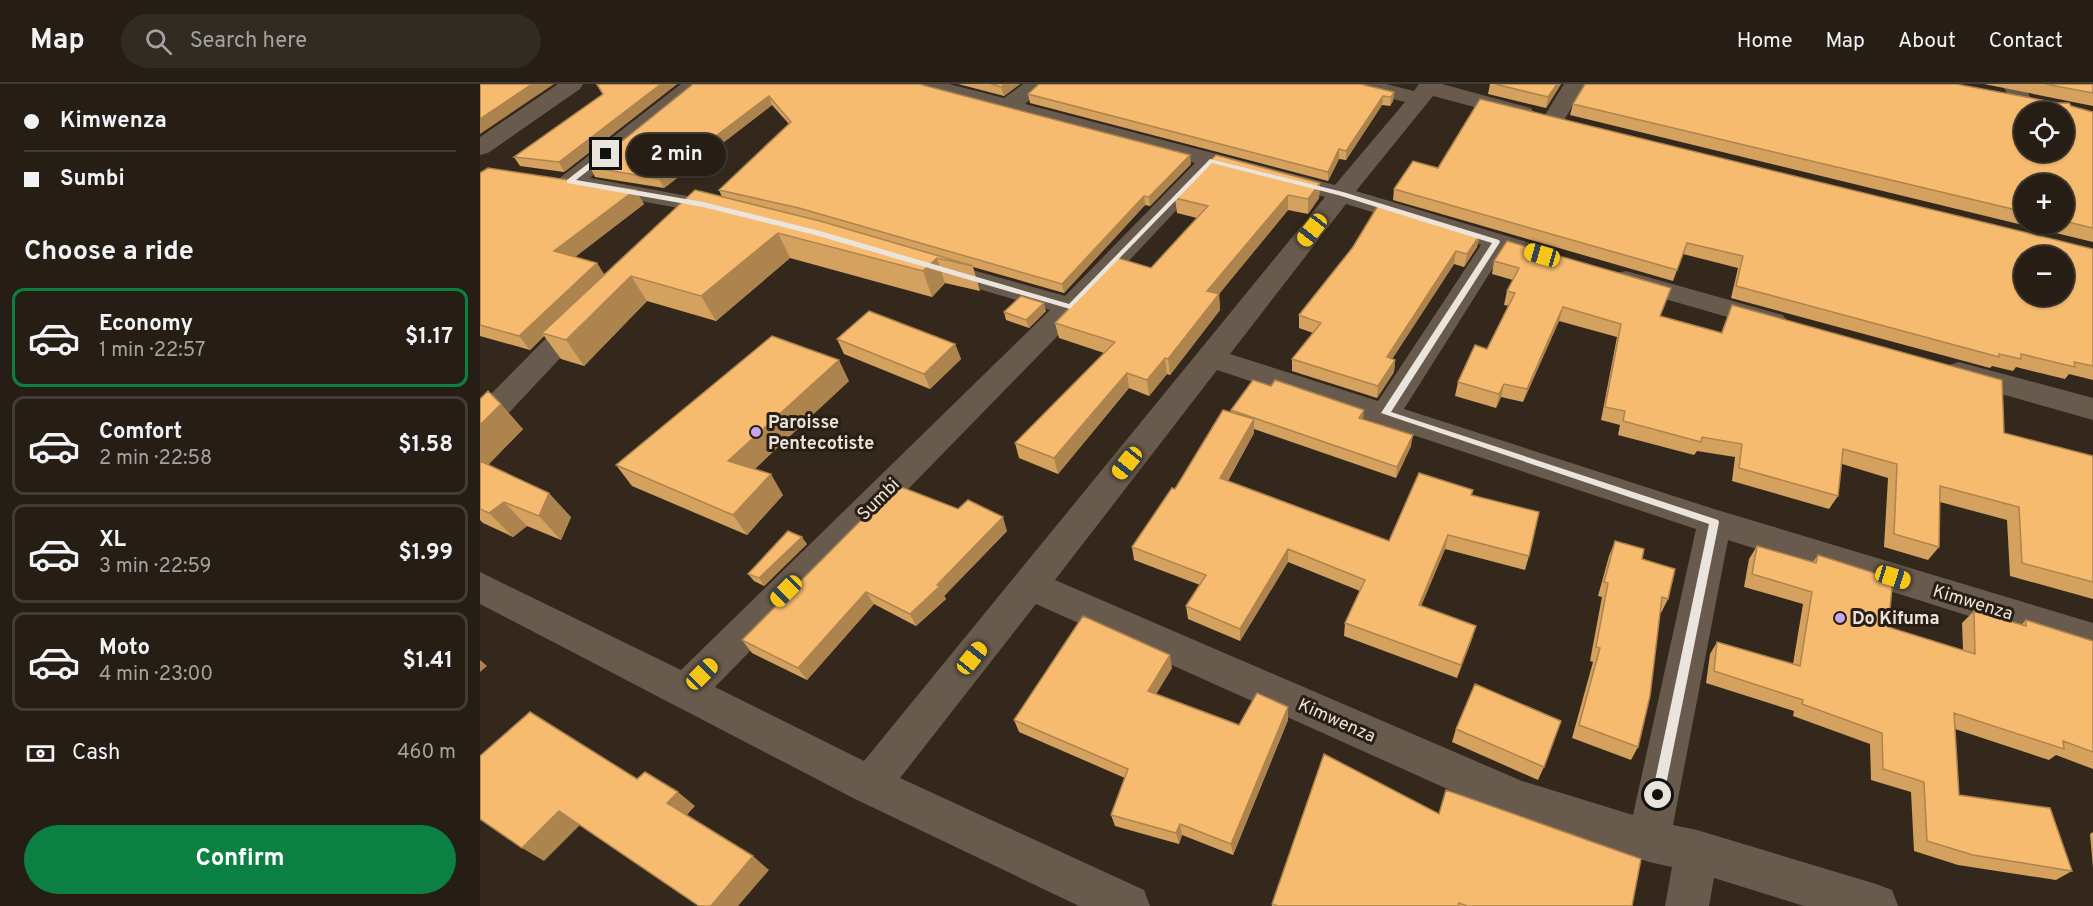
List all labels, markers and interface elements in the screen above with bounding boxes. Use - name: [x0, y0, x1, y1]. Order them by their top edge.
- search box: [121, 14, 541, 68]
- text: Map: [30, 23, 85, 59]
- icon: search: [142, 25, 175, 58]
- text: Search here: [190, 28, 307, 55]
- text: Home: [1737, 28, 1793, 55]
- text: Map: [1826, 28, 1865, 55]
- text: About: [1898, 28, 1956, 55]
- text: Contact: [1989, 28, 2063, 55]
- map controls: [2014, 102, 2074, 306]
- button: locate: [2014, 102, 2074, 162]
- text: Kimwenza: [60, 108, 167, 135]
- callout: 2 min: [627, 133, 726, 175]
- route end: [592, 140, 619, 167]
- text: 2 min: [650, 142, 703, 168]
- text: Sumbi: [60, 166, 125, 193]
- button: +: [2014, 174, 2074, 234]
- car: [1294, 210, 1330, 250]
- text: Choose a ride: [24, 235, 194, 269]
- car: [1522, 241, 1562, 269]
- button: −: [2014, 246, 2074, 306]
- icon: car: [27, 311, 81, 365]
- text: Economy: [99, 311, 193, 338]
- text: $1.17: [405, 324, 453, 351]
- text: 1 min · 22:57: [99, 338, 205, 364]
- place label: Paroisse Pentecotiste: [768, 412, 874, 456]
- icon: car: [27, 419, 81, 473]
- text: Comfort: [99, 419, 182, 446]
- marker: Paroisse Pentecotiste: [749, 425, 763, 439]
- text: $1.58: [398, 432, 453, 459]
- car: [1109, 443, 1145, 483]
- text: 2 min · 22:58: [99, 446, 212, 472]
- street label: Sumbi: [853, 474, 905, 526]
- icon: car: [27, 527, 81, 581]
- text: XL: [99, 527, 126, 554]
- text: $1.99: [398, 540, 453, 567]
- text: 3 min · 22:59: [99, 554, 212, 580]
- car: [1873, 563, 1913, 591]
- car: [767, 572, 805, 610]
- street label: Kimwenza: [1930, 580, 2015, 627]
- place label: Do Kifuma: [1852, 608, 1940, 631]
- marker: Do Kifuma: [1833, 611, 1847, 625]
- icon: car: [27, 635, 81, 689]
- text: Moto: [99, 635, 150, 662]
- car: [954, 638, 990, 678]
- text: $1.41: [403, 648, 453, 675]
- car: [683, 655, 721, 693]
- text: 4 min · 23:00: [99, 662, 213, 688]
- street label: Kimwenza: [1294, 694, 1379, 749]
- icon: cash: [24, 737, 57, 770]
- text: Cash: [72, 740, 121, 767]
- text: 460 m: [397, 740, 456, 766]
- route start: [1644, 781, 1671, 808]
- button: Confirm: [24, 825, 456, 894]

